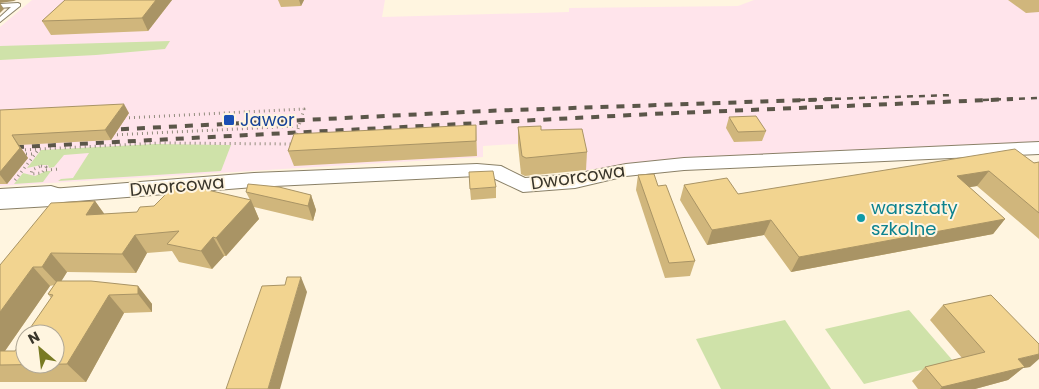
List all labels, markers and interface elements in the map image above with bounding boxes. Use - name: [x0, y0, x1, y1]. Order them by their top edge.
- place label: Jawor: [240, 107, 295, 132]
- marker: Jawor: [222, 113, 236, 127]
- street label: Dworcowa: [529, 158, 627, 196]
- street label: Dworcowa: [129, 169, 225, 202]
- place label: warsztaty szkolne: [871, 195, 958, 241]
- marker: warsztaty szkolne: [855, 212, 867, 224]
- north arrow: [15, 324, 65, 374]
- text: N: [25, 326, 43, 349]

